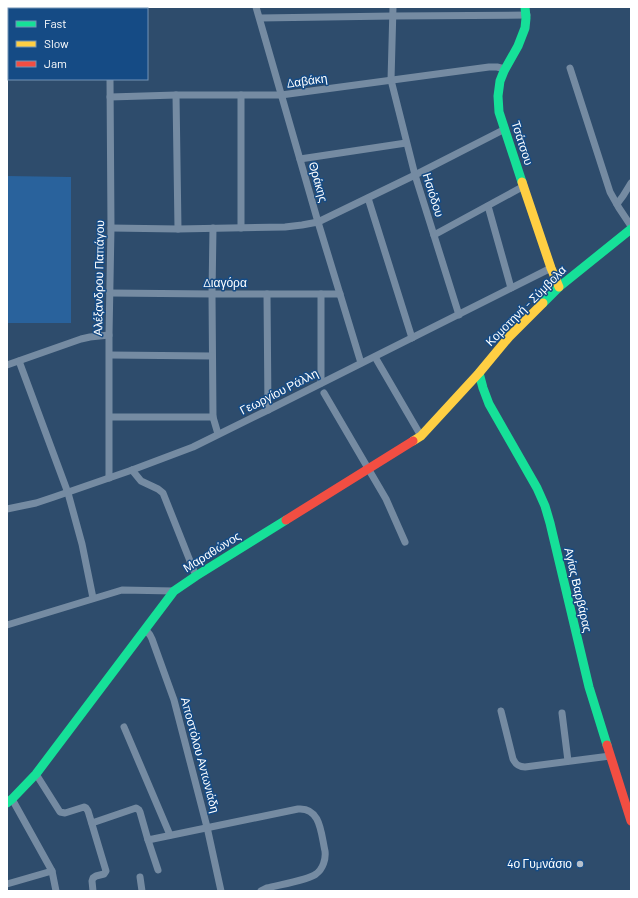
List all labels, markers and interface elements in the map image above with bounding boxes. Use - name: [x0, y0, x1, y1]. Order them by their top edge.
- legend: [8, 8, 148, 80]
- text: Fast: [44, 16, 67, 30]
- text: Slow: [44, 36, 69, 50]
- text: Jam: [44, 56, 67, 70]
- street label: Δαβάκη: [286, 70, 328, 91]
- street label: Τσάτσου: [509, 119, 537, 167]
- street label: Θράκης: [306, 160, 331, 204]
- street label: Ησιόδου: [421, 171, 447, 218]
- street label: Αλέξανδρου Παπάγου: [90, 220, 107, 336]
- street label: Κομοτηνή - Σύμβολα: [482, 262, 569, 349]
- street label: Διαγόρα: [203, 275, 247, 290]
- street label: Γεωργίου Ράλλη: [237, 365, 321, 418]
- street label: Μαραθώνος: [180, 528, 244, 575]
- street label: Αγίας Βαρβάρας: [561, 546, 596, 634]
- street label: Αποστόλου Αντωνιάδη: [178, 695, 223, 814]
- place label: 4ο Γυμνάσιο: [507, 856, 572, 870]
- marker: 4ο Γυμνάσιο: [575, 859, 585, 869]

